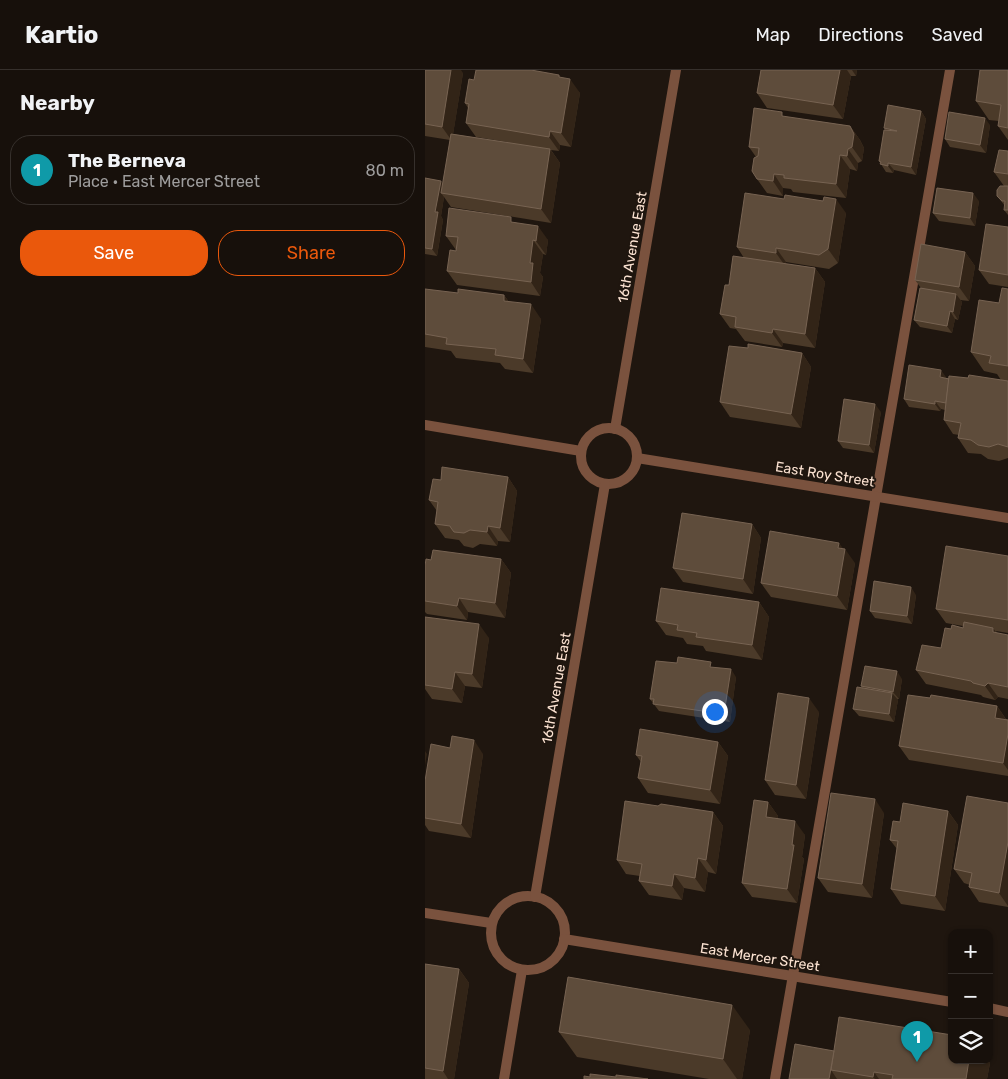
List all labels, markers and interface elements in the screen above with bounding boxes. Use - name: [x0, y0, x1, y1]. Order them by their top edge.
- text: Kartio: [25, 21, 99, 49]
- text: Map: [755, 24, 790, 46]
- text: Directions: [818, 24, 904, 46]
- text: Saved: [932, 24, 983, 46]
- text: Nearby: [20, 90, 95, 115]
- text: The Berneva: [68, 149, 186, 172]
- text: 1: [33, 161, 41, 180]
- text: 80 m: [366, 161, 404, 180]
- text: Place · East Mercer Street: [68, 172, 260, 191]
- street label: 16th Avenue East: [614, 190, 651, 304]
- button: Save: [20, 230, 208, 276]
- button: Share: [218, 230, 405, 276]
- street label: East Roy Street: [774, 458, 876, 491]
- street label: 16th Avenue East: [538, 631, 575, 745]
- your location: [702, 699, 728, 725]
- map controls: [948, 929, 993, 1064]
- button: +: [948, 929, 993, 974]
- street label: East Mercer Street: [699, 940, 821, 975]
- button: −: [948, 974, 993, 1019]
- button: layers: [948, 1019, 993, 1064]
- pin: 1: [901, 1021, 933, 1062]

